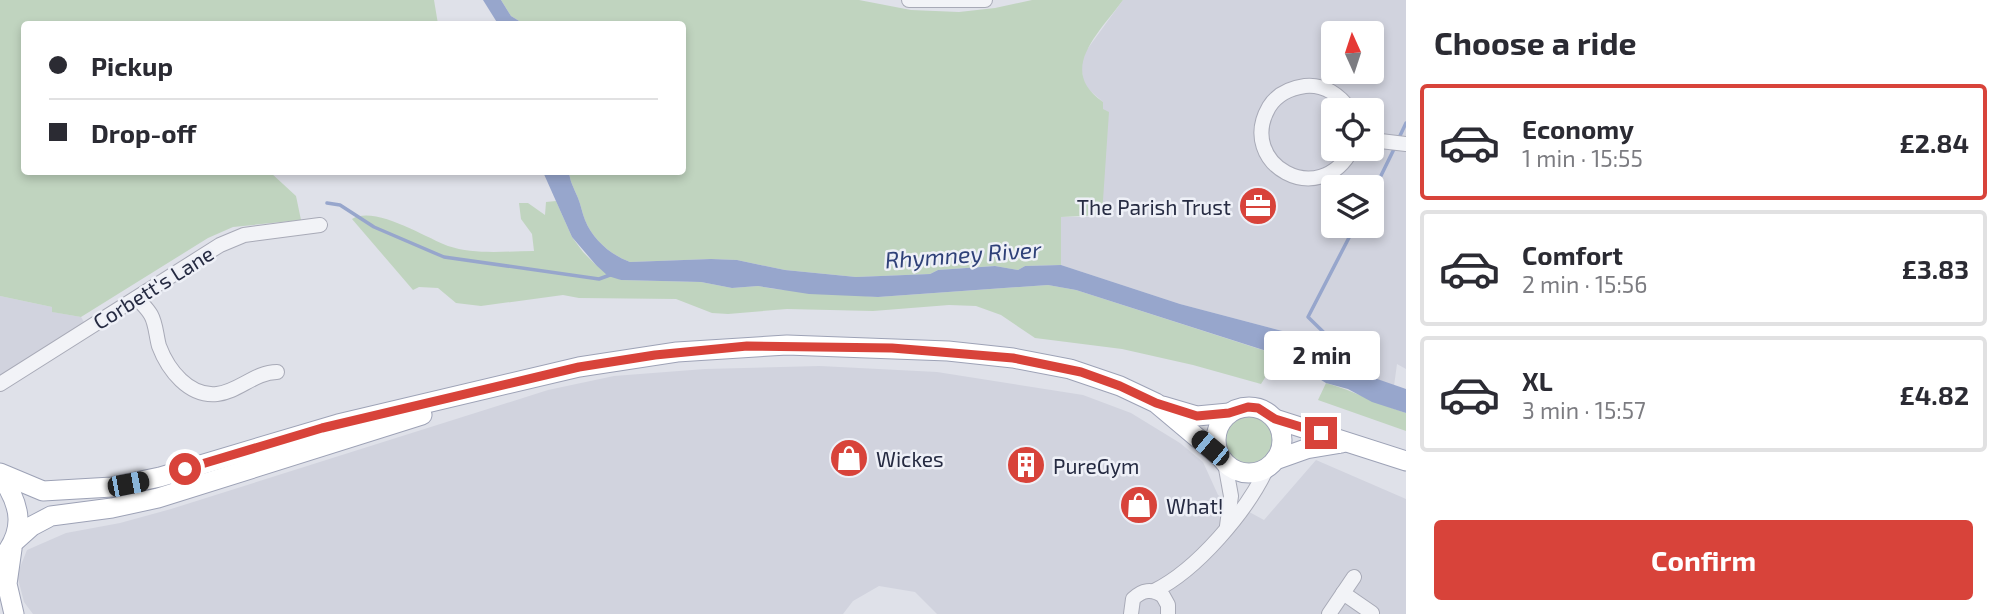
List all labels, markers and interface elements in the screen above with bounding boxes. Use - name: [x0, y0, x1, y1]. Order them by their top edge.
- north arrow: [1321, 21, 1384, 84]
- map controls: [1321, 21, 1384, 238]
- text: Choose a ride: [1434, 23, 1637, 61]
- text: Pickup: [91, 50, 173, 81]
- button: locate: [1321, 98, 1384, 161]
- icon: car: [1438, 111, 1501, 174]
- text: Economy: [1522, 113, 1634, 144]
- text: Drop-off: [91, 117, 196, 148]
- text: £2.84: [1900, 127, 1969, 158]
- text: 1 min · 15:55: [1522, 144, 1643, 172]
- button: layers: [1321, 175, 1384, 238]
- office icon: The Parish Trust: [1237, 185, 1279, 227]
- place label: The Parish Trust: [1077, 194, 1231, 219]
- water label: Rhymney River: [884, 235, 1043, 273]
- icon: car: [1438, 237, 1501, 300]
- text: Comfort: [1522, 239, 1623, 270]
- street label: Corbett's Lane: [88, 240, 218, 334]
- text: £3.83: [1902, 253, 1969, 284]
- text: 2 min · 15:56: [1522, 270, 1647, 298]
- callout: 2 min: [1263, 332, 1379, 380]
- text: 2 min: [1293, 341, 1351, 369]
- icon: car: [1438, 363, 1501, 426]
- text: XL: [1522, 365, 1553, 396]
- text: £4.82: [1900, 379, 1969, 410]
- text: 3 min · 15:57: [1522, 396, 1646, 424]
- route end: [1305, 417, 1337, 449]
- car: [1188, 426, 1233, 470]
- shop icon: Wickes: [828, 437, 870, 479]
- building icon: PureGym: [1005, 444, 1047, 486]
- place label: Wickes: [876, 446, 944, 471]
- route start: [169, 453, 201, 485]
- place label: PureGym: [1053, 453, 1139, 478]
- car: [106, 470, 151, 498]
- shop icon: What!: [1118, 484, 1160, 526]
- place label: What!: [1166, 493, 1223, 518]
- button: Confirm: [1434, 520, 1973, 600]

